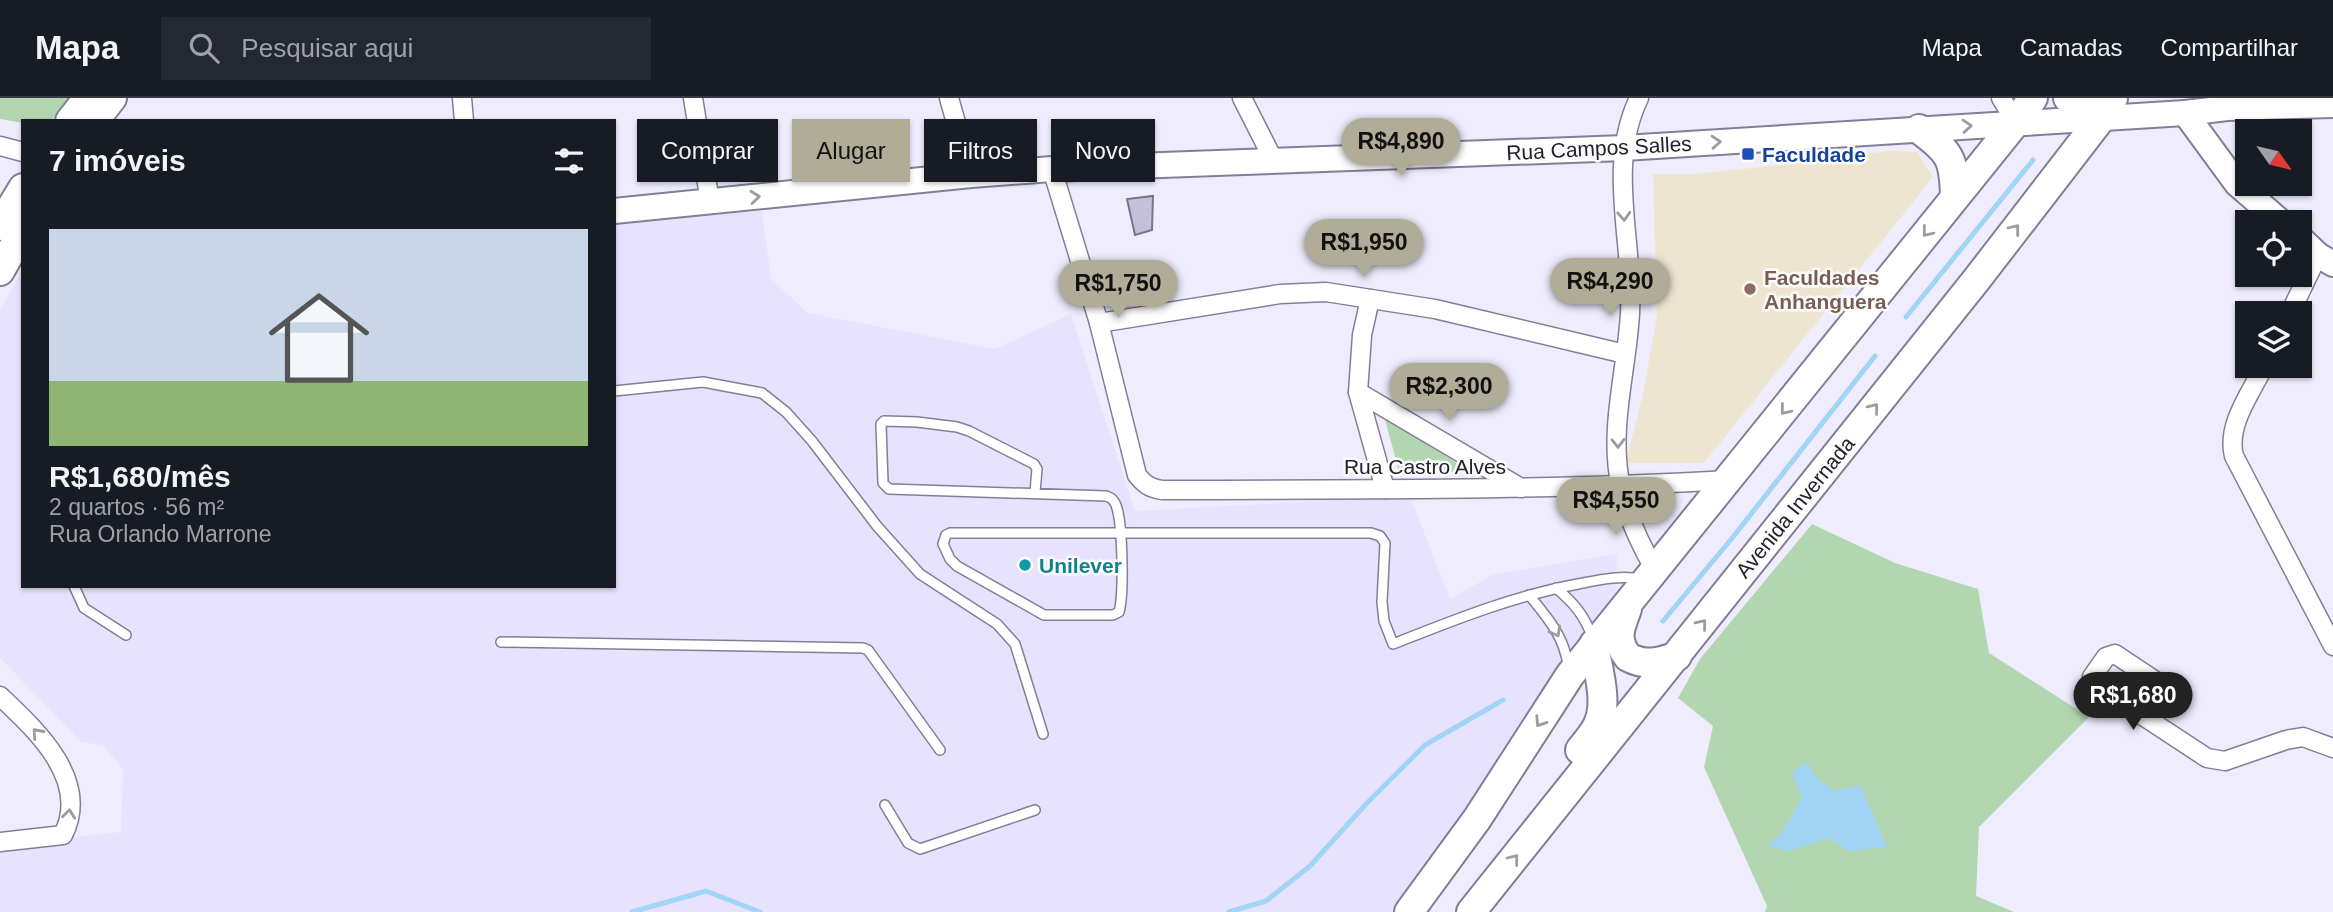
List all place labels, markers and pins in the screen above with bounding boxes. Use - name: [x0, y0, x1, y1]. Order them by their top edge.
- pin: R$4,890: [1336, 118, 1466, 178]
- place label: Faculdade: [1762, 143, 1866, 166]
- marker: Faculdade: [1740, 146, 1756, 162]
- pin: R$1,950: [1299, 220, 1429, 279]
- pin: R$4,290: [1545, 258, 1675, 318]
- pin: R$1,750: [1053, 260, 1183, 320]
- place label: Faculdades Anhanguera: [1764, 266, 1887, 313]
- marker: Faculdades Anhanguera: [1742, 281, 1758, 297]
- pin: R$2,300: [1384, 364, 1514, 423]
- pin: R$4,550: [1551, 478, 1681, 537]
- place label: Unilever: [1039, 554, 1122, 577]
- marker: Unilever: [1017, 557, 1033, 573]
- pin: R$1,680: [2068, 672, 2198, 732]

